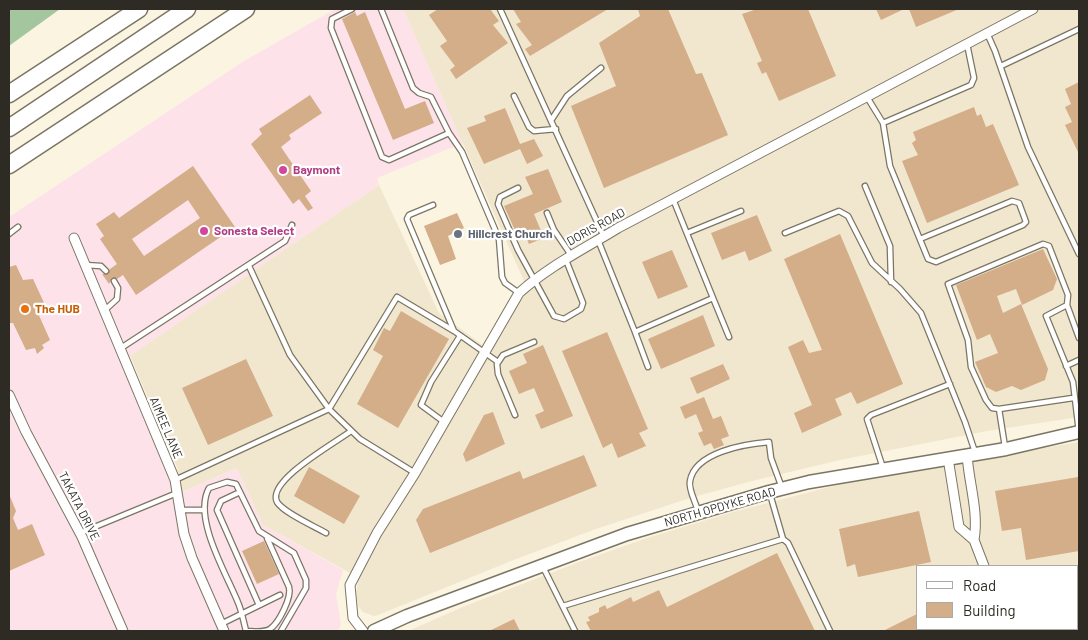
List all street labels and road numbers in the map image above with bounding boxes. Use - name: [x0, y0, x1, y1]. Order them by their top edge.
- street label: DORIS ROAD: [564, 205, 628, 249]
- street label: AIMEE LANE: [147, 395, 185, 461]
- street label: TAKATA DRIVE: [55, 469, 103, 543]
- street label: NORTH OPDYKE ROAD: [663, 484, 777, 530]

